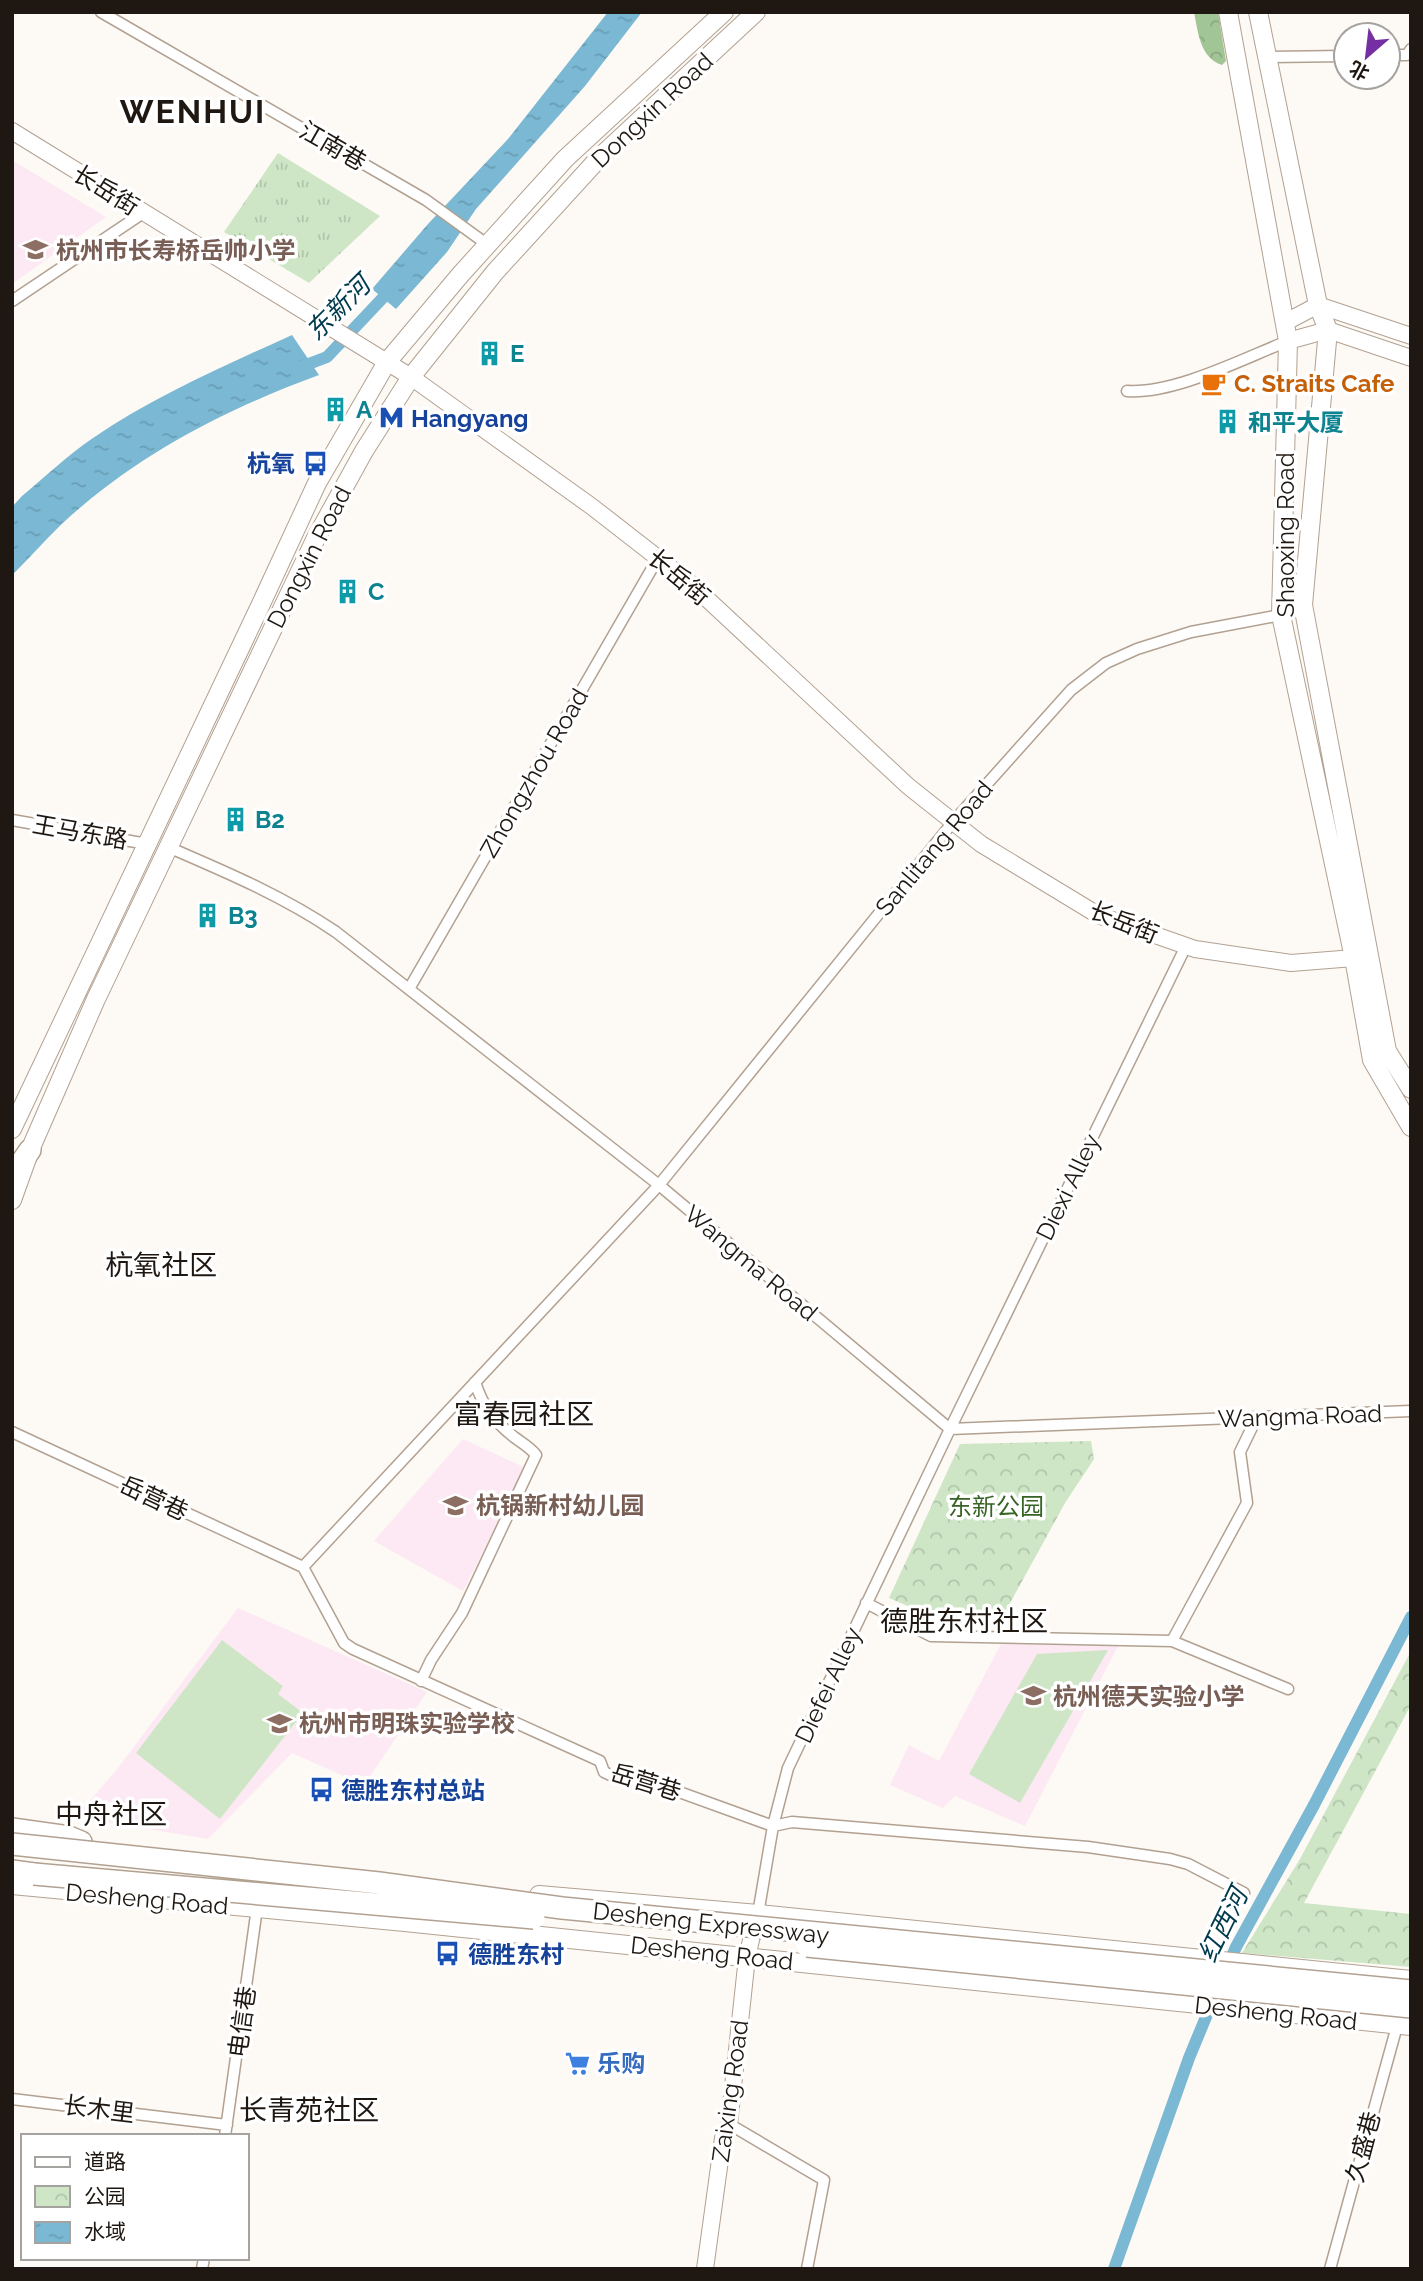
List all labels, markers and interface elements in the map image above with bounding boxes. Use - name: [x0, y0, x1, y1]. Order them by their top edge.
- north arrow: [1332, 21, 1402, 91]
- street label: Dongxin Road: [585, 46, 719, 174]
- text: 北: [1345, 57, 1373, 85]
- district label: WENHUI: [120, 93, 266, 130]
- street label: 江南巷: [295, 115, 371, 177]
- street label: 长岳街: [68, 159, 144, 221]
- school or university icon: 杭州市长寿桥岳帅小学: [22, 236, 50, 264]
- place label: 杭州市长寿桥岳帅小学: [56, 236, 296, 265]
- water label: 东新河: [300, 266, 380, 346]
- building icon: E: [476, 339, 504, 367]
- place label: E: [510, 339, 524, 368]
- cafe icon: C. Straits Cafe: [1200, 369, 1228, 397]
- place label: C. Straits Cafe: [1234, 369, 1395, 398]
- building icon: A: [322, 395, 350, 423]
- place label: A: [356, 395, 373, 424]
- metro station icon: Hangyang: [377, 404, 405, 432]
- place label: Hangyang: [411, 404, 529, 433]
- building icon: 和平大厦: [1214, 408, 1242, 436]
- place label: 和平大厦: [1248, 408, 1344, 437]
- place label: 杭氧: [247, 449, 295, 478]
- bus stop icon: 杭氧: [301, 449, 329, 477]
- street label: Shaoxing Road: [1271, 452, 1300, 618]
- street label: Dongxin Road: [261, 481, 357, 633]
- street label: 长岳街: [642, 543, 716, 611]
- building icon: C: [334, 577, 362, 605]
- place label: C: [368, 577, 385, 606]
- street label: Zhongzhou Road: [474, 683, 594, 863]
- street label: Sanlitang Road: [869, 775, 999, 921]
- building icon: B2: [221, 805, 249, 833]
- place label: B2: [255, 805, 285, 834]
- street label: 王马东路: [30, 809, 130, 855]
- street label: 长岳街: [1085, 895, 1163, 949]
- building icon: B3: [194, 901, 222, 929]
- place label: B3: [228, 901, 258, 930]
- street label: Diexi Alley: [1030, 1129, 1106, 1245]
- street label: Wangma Road: [679, 1199, 823, 1327]
- district label: 杭氧社区: [105, 1249, 217, 1282]
- district label: 富春园社区: [454, 1398, 594, 1431]
- street label: Wangma Road: [1217, 1399, 1383, 1433]
- street label: 岳营巷: [115, 1470, 193, 1526]
- school or university icon: 杭锅新村幼儿园: [442, 1491, 470, 1519]
- place label: 杭锅新村幼儿园: [476, 1491, 644, 1520]
- park label: 东新公园: [948, 1492, 1044, 1521]
- district label: 德胜东村社区: [880, 1605, 1048, 1638]
- street label: Diefei Alley: [789, 1622, 867, 1748]
- school or university icon: 杭州德天实验小学: [1019, 1682, 1047, 1710]
- place label: 杭州德天实验小学: [1053, 1682, 1245, 1711]
- school or university icon: 杭州市明珠实验学校: [265, 1709, 293, 1737]
- place label: 杭州市明珠实验学校: [299, 1709, 515, 1738]
- street label: 岳营巷: [607, 1758, 685, 1806]
- bus stop icon: 德胜东村总站: [307, 1776, 335, 1804]
- place label: 德胜东村总站: [341, 1776, 485, 1805]
- district label: 中舟社区: [55, 1798, 167, 1831]
- street label: Desheng Road: [64, 1877, 230, 1921]
- water label: 红西河: [1192, 1879, 1256, 1967]
- street label: Desheng Expressway: [591, 1896, 831, 1950]
- street label: Desheng Road: [629, 1930, 795, 1976]
- bus stop icon: 德胜东村: [434, 1940, 462, 1968]
- place label: 德胜东村: [468, 1940, 564, 1969]
- street label: 电信巷: [223, 1984, 261, 2060]
- street label: Desheng Road: [1193, 1990, 1359, 2036]
- street label: Zaixing Road: [706, 2018, 754, 2164]
- supermarket icon: 乐购: [563, 2049, 591, 2077]
- place label: 乐购: [597, 2049, 645, 2078]
- street label: 长木里: [62, 2090, 136, 2128]
- district label: 长青苑社区: [239, 2094, 379, 2127]
- street label: 久盛巷: [1340, 2108, 1386, 2186]
- legend: [21, 2134, 248, 2260]
- text: 道路: [84, 2149, 126, 2174]
- text: 公园: [84, 2184, 126, 2209]
- text: 水域: [84, 2219, 126, 2244]

